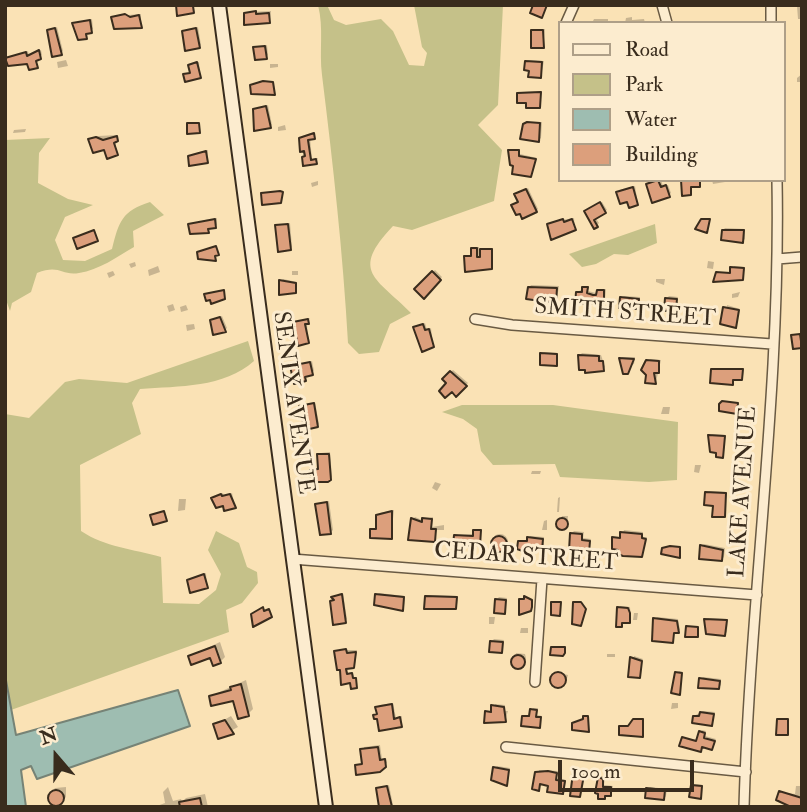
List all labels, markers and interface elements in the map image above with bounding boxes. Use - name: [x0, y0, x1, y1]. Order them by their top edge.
- legend: [558, 21, 786, 182]
- text: Road: [625, 36, 669, 63]
- text: Park: [625, 71, 663, 98]
- text: Water: [625, 106, 677, 133]
- text: Building: [625, 141, 698, 168]
- street label: SMITH STREET: [533, 294, 717, 334]
- street label: SENIX AVENUE: [266, 310, 318, 496]
- street label: LAKE AVENUE: [724, 405, 764, 579]
- street label: CEDAR STREET: [433, 538, 619, 578]
- north arrow: [21, 721, 91, 791]
- text: N: [37, 722, 61, 750]
- scale bar: [562, 746, 698, 790]
- text: 100 m: [571, 758, 621, 785]

